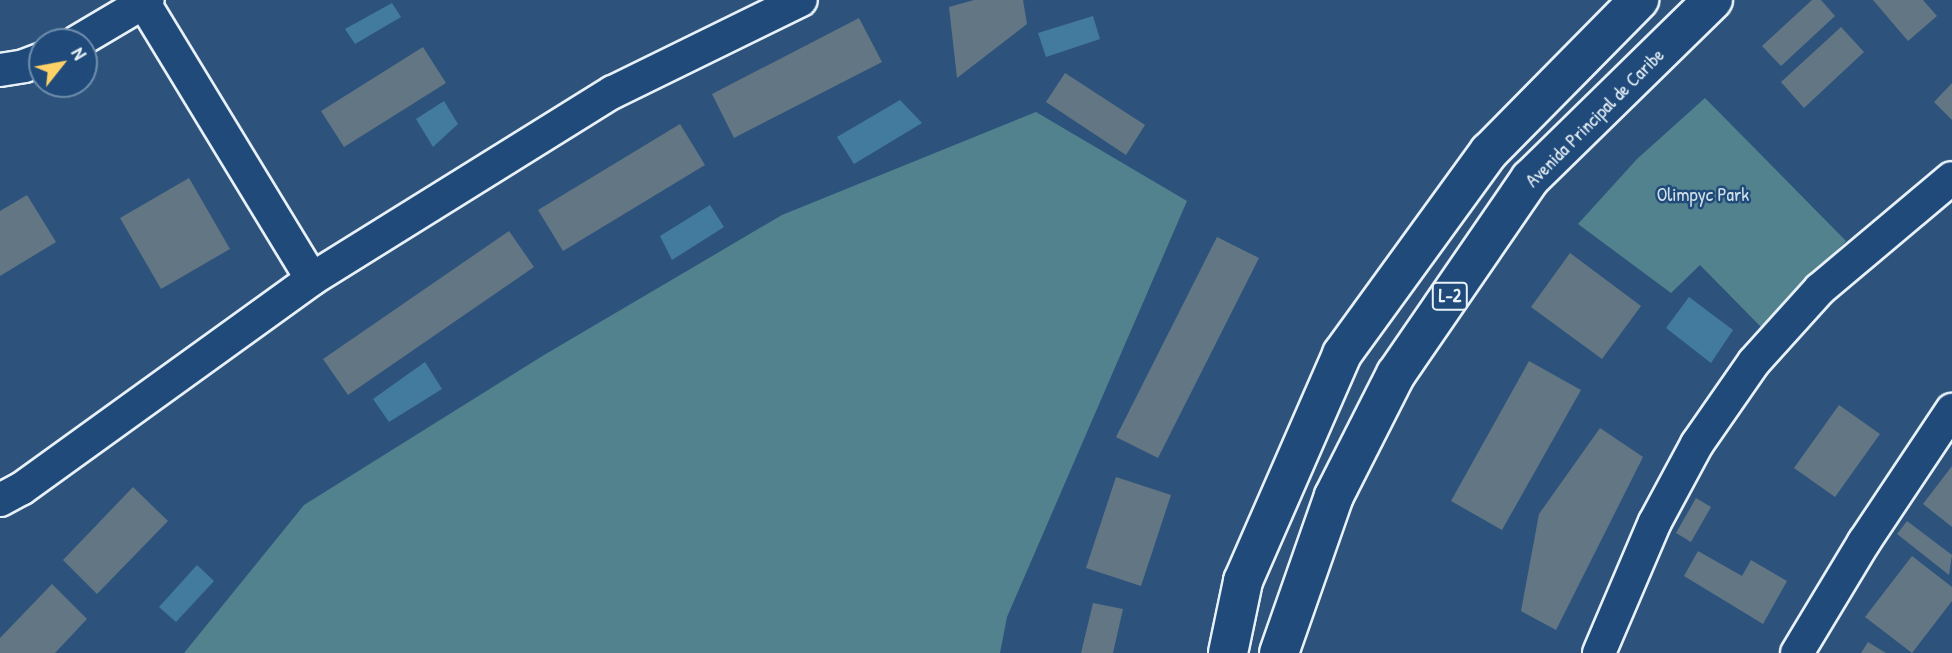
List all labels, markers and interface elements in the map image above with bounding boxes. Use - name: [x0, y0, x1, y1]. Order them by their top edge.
- north arrow: [28, 28, 98, 98]
- text: N: [66, 42, 93, 64]
- street label: Avenida Principal de Caribe: [1521, 44, 1669, 192]
- park label: Olimpyc Park: [1657, 184, 1749, 206]
- road number: L-2: [1431, 282, 1469, 310]

